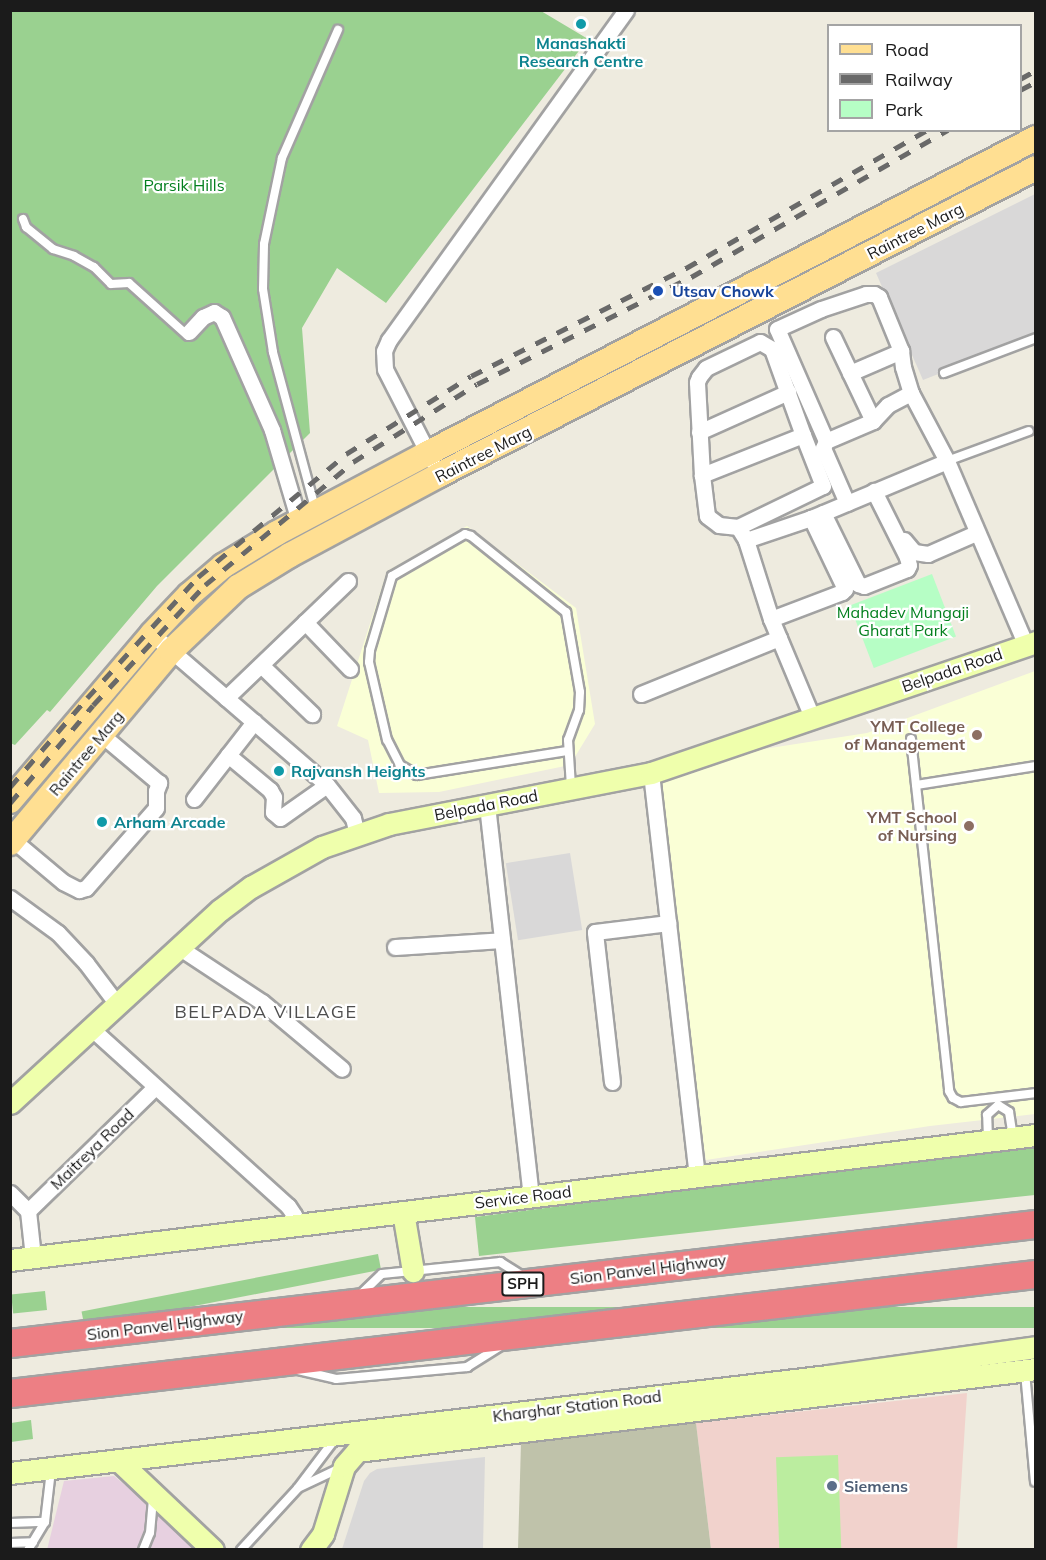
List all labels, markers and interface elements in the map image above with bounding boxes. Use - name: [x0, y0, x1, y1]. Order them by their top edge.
- marker: Manashakti Research Centre: [574, 17, 588, 31]
- legend: [827, 24, 1022, 132]
- place label: Manashakti Research Centre: [519, 33, 643, 71]
- text: Road: [885, 38, 929, 61]
- text: Railway: [885, 68, 953, 91]
- text: Park: [885, 98, 923, 121]
- park label: Parsik Hills: [143, 175, 225, 195]
- street label: Raintree Marg: [864, 199, 966, 263]
- place label: Utsav Chowk: [672, 281, 774, 301]
- marker: Utsav Chowk: [649, 282, 667, 300]
- street label: Raintree Marg: [432, 422, 534, 486]
- park label: Mahadev Mungaji Gharat Park: [837, 602, 969, 640]
- street label: Belpada Road: [899, 644, 1005, 696]
- street label: Raintree Marg: [45, 706, 127, 800]
- place label: YMT College of Management: [844, 716, 965, 754]
- marker: YMT College of Management: [970, 728, 984, 742]
- place label: Rajvansh Heights: [291, 761, 425, 781]
- marker: Rajvansh Heights: [272, 764, 286, 778]
- street label: Belpada Road: [433, 786, 539, 824]
- place label: YMT School of Nursing: [867, 807, 957, 845]
- place label: Arham Arcade: [114, 812, 225, 832]
- marker: Arham Arcade: [95, 815, 109, 829]
- marker: YMT School of Nursing: [962, 819, 976, 833]
- district label: BELPADA VILLAGE: [174, 1001, 358, 1023]
- street label: Maitreya Road: [46, 1104, 138, 1194]
- street label: Service Road: [474, 1182, 572, 1212]
- street label: Sion Panvel Highway: [569, 1250, 727, 1288]
- road number: SPH: [500, 1272, 546, 1296]
- street label: Sion Panvel Highway: [86, 1306, 244, 1344]
- street label: Kharghar Station Road: [492, 1386, 662, 1426]
- place label: Siemens: [844, 1476, 908, 1496]
- marker: Siemens: [825, 1479, 839, 1493]

